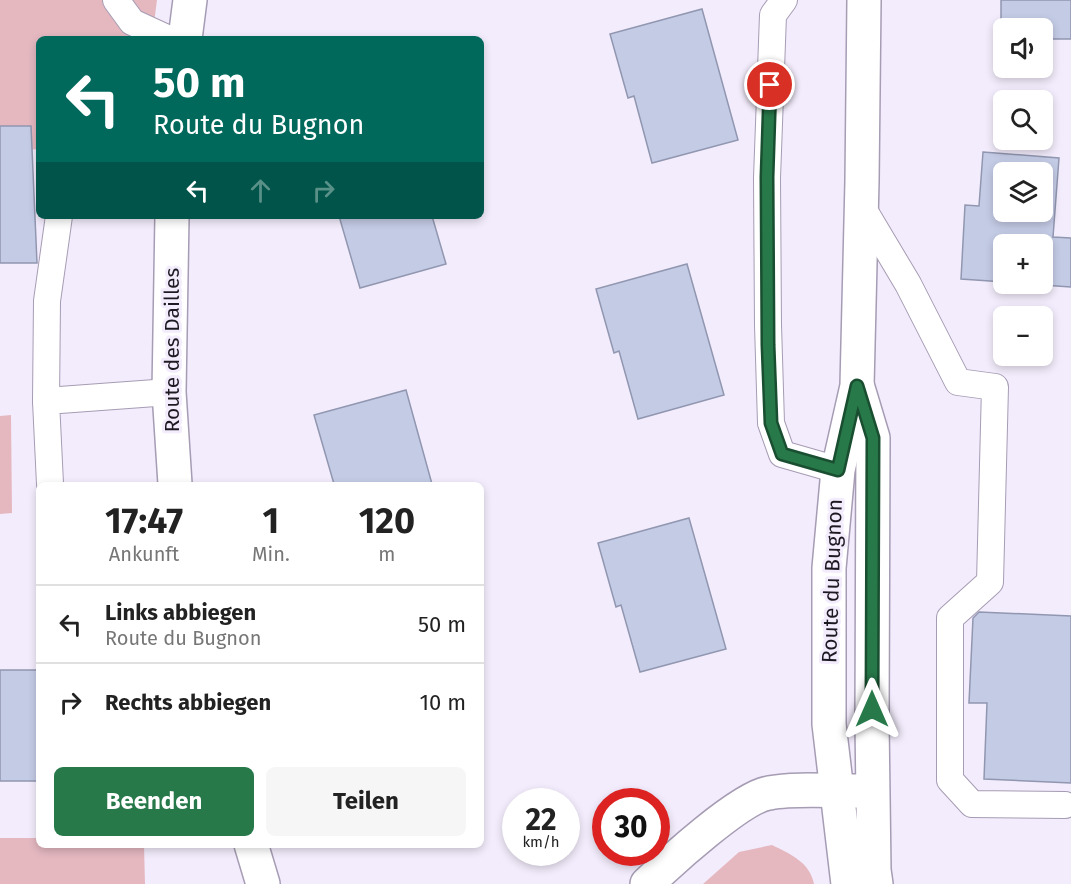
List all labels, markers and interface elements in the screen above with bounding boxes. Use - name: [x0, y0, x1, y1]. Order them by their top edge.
- map controls: [993, 18, 1053, 366]
- button: sound: [993, 18, 1053, 78]
- text: 50 m: [153, 58, 246, 108]
- pin: [744, 59, 795, 110]
- icon: left: [54, 60, 132, 138]
- icon: arrive: [753, 68, 786, 101]
- button: search: [993, 90, 1053, 150]
- text: Route du Bugnon: [153, 109, 364, 141]
- button: layers: [993, 162, 1053, 222]
- icon: left: [181, 174, 214, 207]
- icon: ahead: [244, 174, 277, 207]
- icon: right: [307, 174, 340, 207]
- button: +: [993, 234, 1053, 294]
- street label: Route des Dailles: [159, 267, 185, 432]
- button: −: [993, 306, 1053, 366]
- street label: Route du Bugnon: [816, 498, 848, 664]
- text: 17:47: [105, 499, 183, 543]
- text: 1: [263, 499, 279, 543]
- text: 120: [359, 499, 415, 543]
- text: Ankunft: [109, 542, 179, 566]
- text: Min.: [252, 542, 290, 566]
- text: m: [378, 542, 395, 566]
- text: Links abbiegen: [105, 599, 256, 626]
- icon: left: [54, 608, 87, 641]
- text: 50 m: [418, 611, 466, 638]
- text: Route du Bugnon: [105, 626, 261, 650]
- position arrow: [840, 677, 904, 741]
- icon: right: [54, 686, 87, 719]
- text: Rechts abbiegen: [105, 689, 271, 716]
- text: 10 m: [420, 689, 466, 716]
- button: Beenden: [54, 767, 254, 836]
- button: Teilen: [266, 767, 466, 836]
- speed limit sign: 30: [592, 788, 670, 866]
- text: 22: [525, 802, 557, 838]
- text: km/h: [522, 833, 560, 851]

